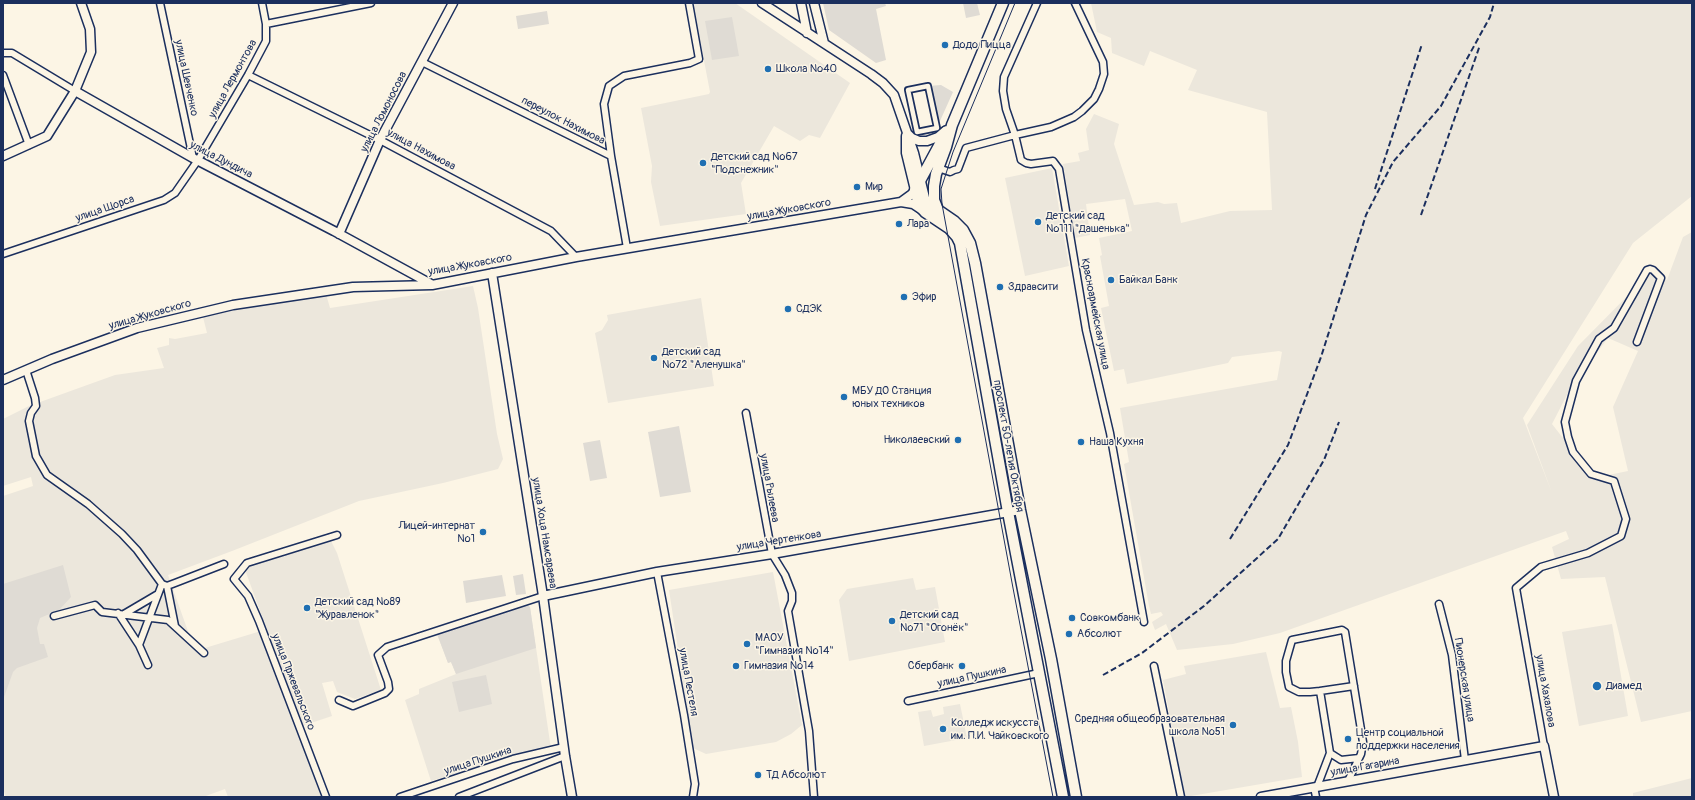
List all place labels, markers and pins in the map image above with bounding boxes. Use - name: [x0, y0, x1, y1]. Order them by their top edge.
- place label: Додо Пицца: [953, 38, 1011, 52]
- marker: Додо Пицца: [940, 40, 950, 50]
- place label: Школа №40: [776, 62, 837, 76]
- marker: Школа №40: [763, 64, 773, 74]
- place label: Детский сад №67 "Подснежник": [711, 150, 798, 176]
- marker: Детский сад №67 "Подснежник": [698, 158, 708, 168]
- place label: Мир: [865, 180, 883, 194]
- marker: Мир: [852, 182, 862, 192]
- place label: Детский сад №111 "Дашенька": [1046, 209, 1130, 235]
- place label: Лара: [907, 217, 929, 231]
- marker: Детский сад №111 "Дашенька": [1033, 217, 1043, 227]
- marker: Лара: [894, 219, 904, 229]
- place label: Байкал Банк: [1119, 273, 1178, 287]
- marker: Байкал Банк: [1106, 275, 1116, 285]
- place label: Здравсити: [1008, 280, 1058, 294]
- marker: Здравсити: [995, 282, 1005, 292]
- place label: Эфир: [912, 290, 936, 304]
- marker: Эфир: [899, 292, 909, 302]
- place label: СДЭК: [796, 302, 822, 316]
- marker: СДЭК: [783, 304, 793, 314]
- place label: Детский сад №72 "Аленушка": [662, 345, 746, 371]
- marker: Детский сад №72 "Аленушка": [649, 353, 659, 363]
- place label: МБУ ДО Станция юных техников: [852, 384, 931, 410]
- marker: МБУ ДО Станция юных техников: [839, 392, 849, 402]
- place label: Николаевский: [883, 433, 950, 447]
- marker: Николаевский: [953, 435, 963, 445]
- place label: Наша Кухня: [1089, 435, 1144, 449]
- marker: Наша Кухня: [1076, 437, 1086, 447]
- place label: Лицей-интернат №1: [399, 519, 475, 545]
- marker: Лицей-интернат №1: [478, 527, 488, 537]
- place label: Детский сад №89 "Журавленок": [315, 595, 401, 621]
- marker: Детский сад №89 "Журавленок": [302, 603, 312, 613]
- place label: Детский сад №71 "Огонёк": [900, 608, 969, 634]
- place label: Совкомбанк: [1080, 611, 1140, 625]
- marker: Совкомбанк: [1067, 613, 1077, 623]
- marker: Детский сад №71 "Огонёк": [887, 616, 897, 626]
- place label: Абсолют: [1077, 627, 1122, 641]
- marker: Абсолют: [1064, 629, 1074, 639]
- place label: МАОУ "Гимназия №14": [755, 631, 834, 657]
- marker: МАОУ "Гимназия №14": [742, 639, 752, 649]
- place label: Гимназия №14: [744, 659, 814, 673]
- place label: Сбербанк: [908, 659, 954, 673]
- marker: Гимназия №14: [731, 661, 741, 671]
- marker: Сбербанк: [957, 661, 967, 671]
- place label: Диамед: [1606, 679, 1642, 693]
- marker: Диамед: [1591, 680, 1603, 692]
- place label: Средняя общеобразовательная школа №51: [1074, 712, 1225, 738]
- place label: Колледж искусств им. П.И. Чайковского: [951, 716, 1049, 742]
- marker: Средняя общеобразовательная школа №51: [1228, 720, 1238, 730]
- marker: Колледж искусств им. П.И. Чайковского: [938, 724, 948, 734]
- place label: Центр социальной поддержки населения: [1356, 726, 1460, 752]
- marker: Центр социальной поддержки населения: [1343, 734, 1353, 744]
- place label: ТД Абсолют: [766, 768, 826, 782]
- marker: ТД Абсолют: [753, 770, 763, 780]

